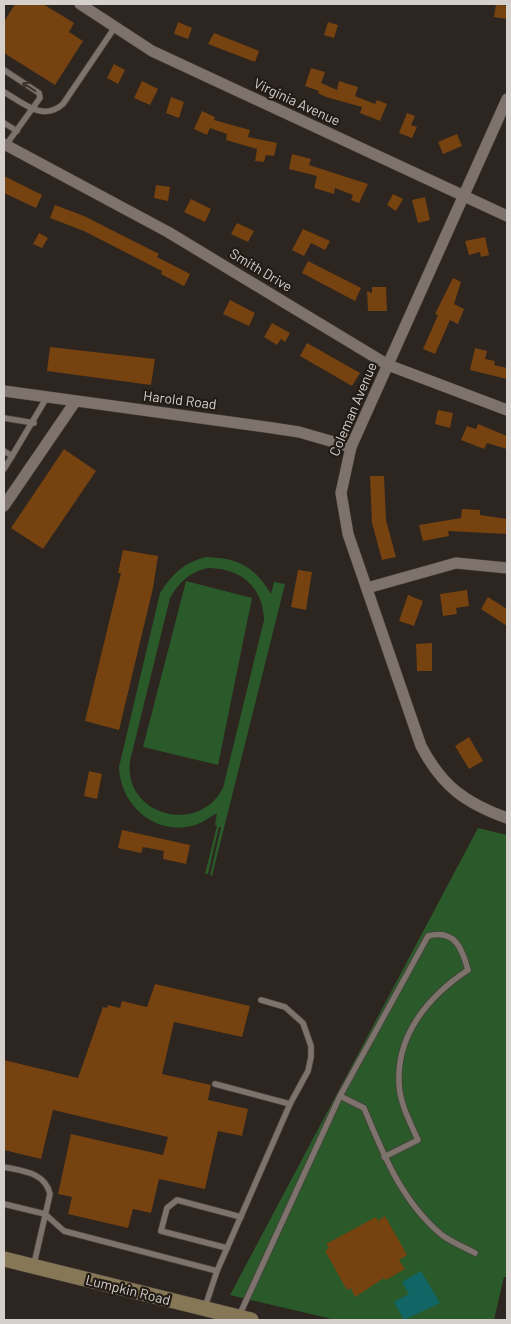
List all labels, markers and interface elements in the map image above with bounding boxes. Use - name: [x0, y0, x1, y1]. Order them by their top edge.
- street label: Virginia Avenue: [251, 74, 343, 129]
- one-way arrow: [23, 81, 37, 91]
- street label: Smith Drive: [227, 244, 296, 295]
- street label: Coleman Avenue: [325, 359, 380, 458]
- street label: Harold Road: [143, 387, 218, 412]
- street label: Lumpkin Road: [84, 1271, 172, 1308]

